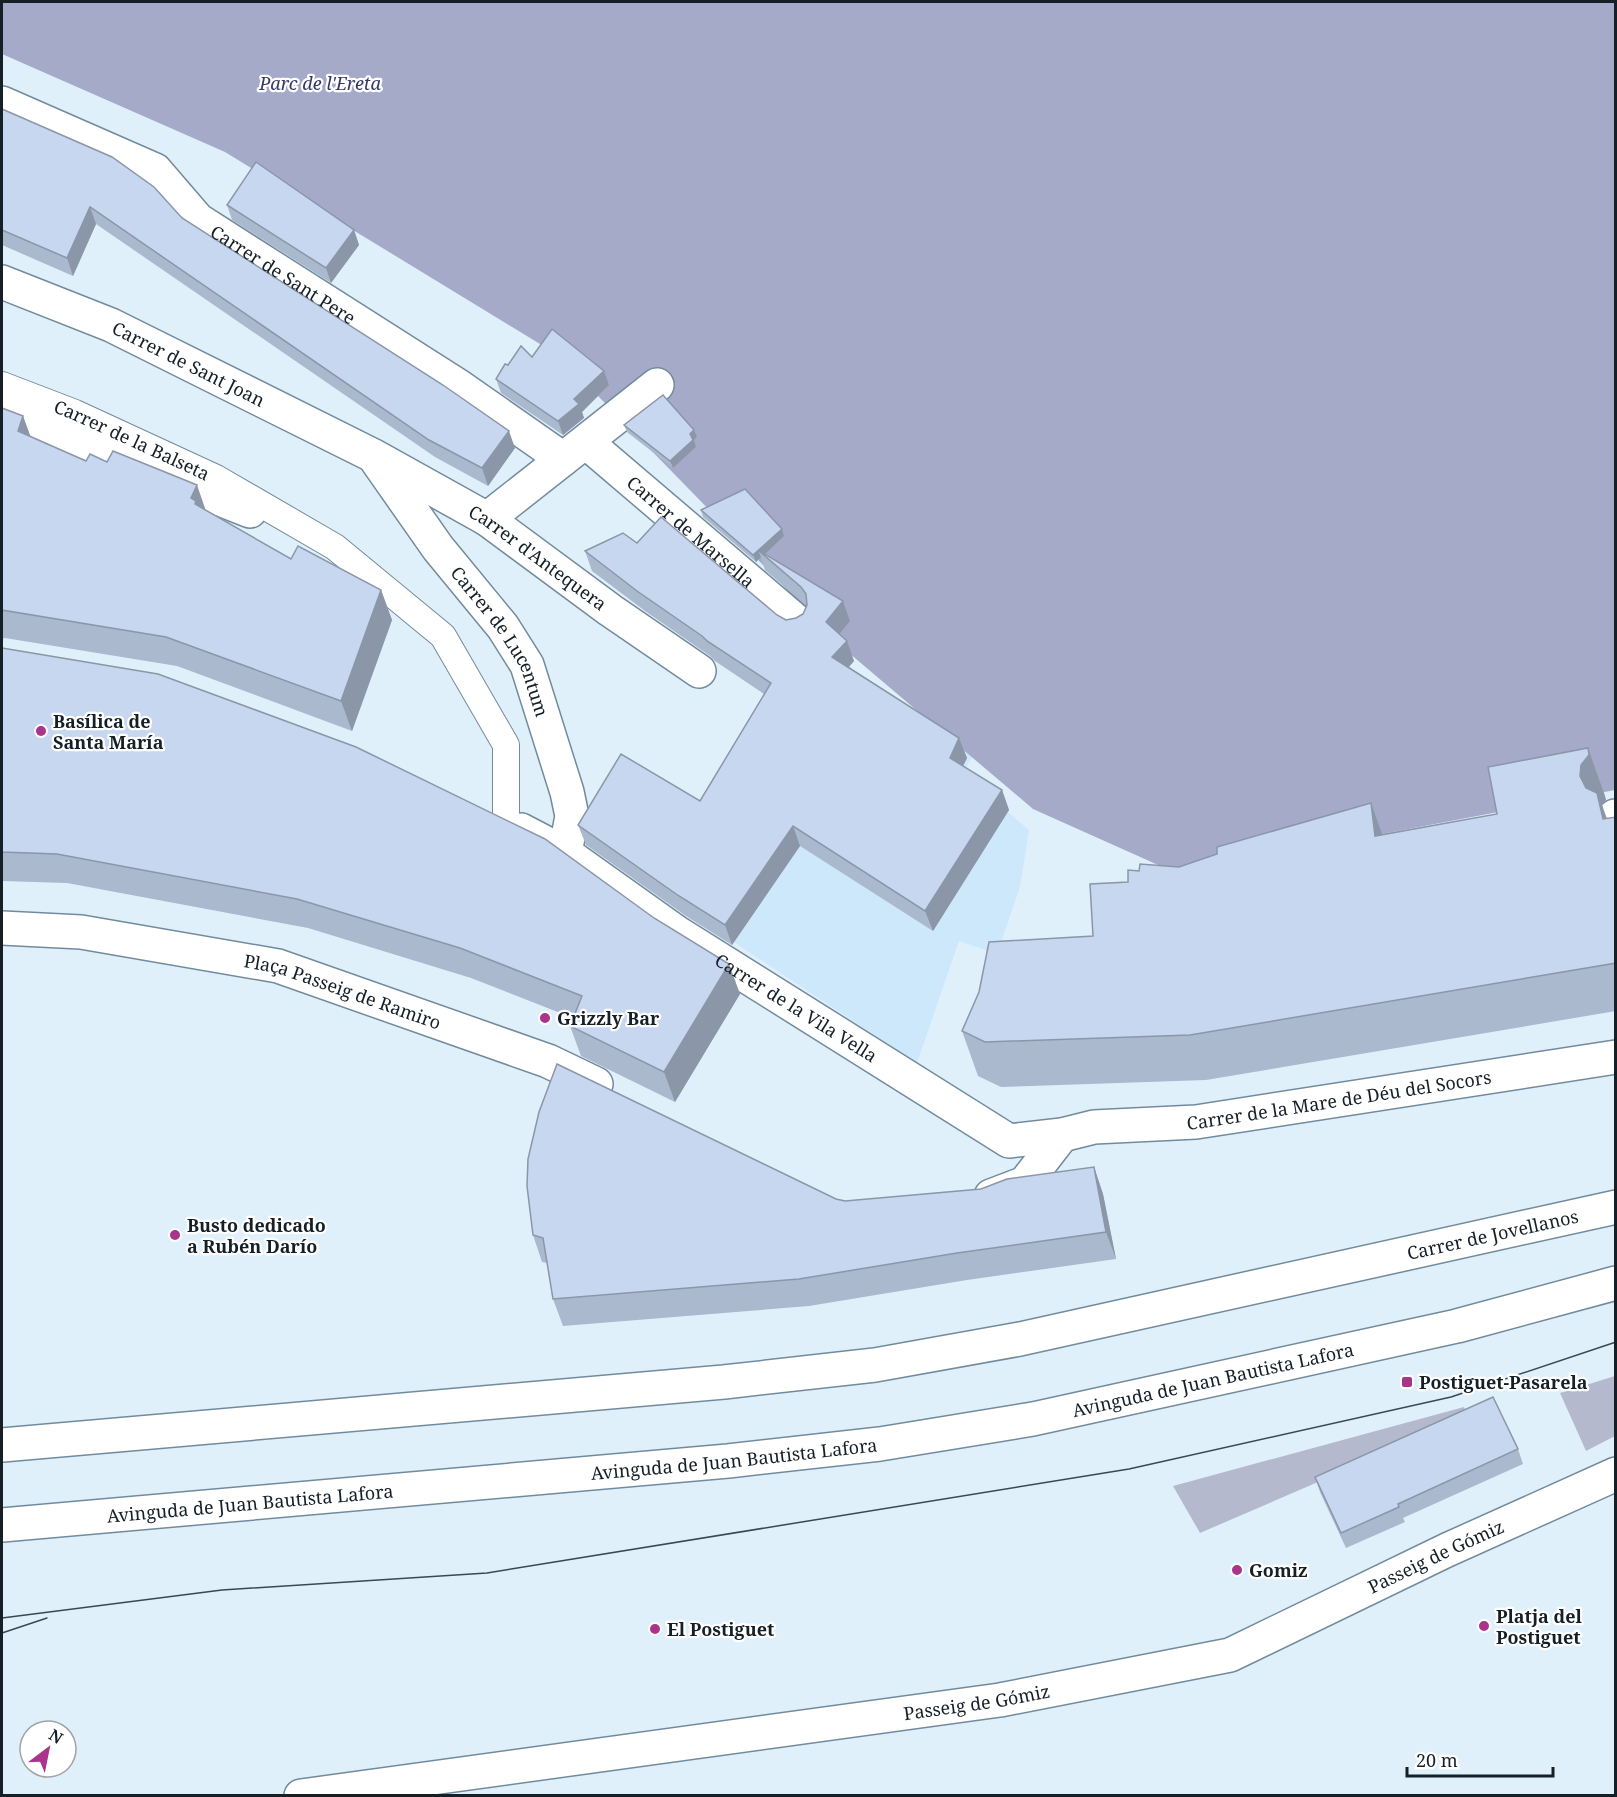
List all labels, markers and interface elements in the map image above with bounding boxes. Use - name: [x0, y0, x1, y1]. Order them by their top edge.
- park label: Parc de l'Ereta: [258, 71, 381, 95]
- street label: Carrer de Sant Pere: [206, 219, 360, 329]
- street label: Carrer de Sant Joan: [108, 316, 269, 412]
- street label: Carrer de la Balseta: [51, 394, 214, 485]
- street label: Carrer de Marsella: [622, 470, 760, 593]
- street label: Carrer d'Antequera: [465, 499, 612, 616]
- street label: Carrer de Lucentum: [446, 561, 555, 720]
- place label: Basílica de Santa María: [53, 709, 164, 754]
- marker: Basílica de Santa María: [34, 724, 48, 738]
- street label: Plaça Passeig de Ramiro: [242, 948, 444, 1034]
- street label: Carrer de la Vila Vella: [711, 948, 882, 1067]
- place label: Grizzly Bar: [557, 1006, 660, 1030]
- marker: Grizzly Bar: [538, 1011, 552, 1025]
- street label: Carrer de la Mare de Déu del Socors: [1186, 1064, 1493, 1134]
- street label: Carrer de Jovellanos: [1405, 1204, 1580, 1265]
- place label: Busto dedicado a Rubén Darío: [187, 1213, 326, 1258]
- marker: Busto dedicado a Rubén Darío: [168, 1228, 182, 1242]
- street label: Avinguda de Juan Bautista Lafora: [1070, 1337, 1356, 1422]
- place label: Postiguet-Pasarela: [1419, 1370, 1588, 1394]
- marker: Postiguet-Pasarela: [1400, 1375, 1414, 1389]
- street label: Avinguda de Juan Bautista Lafora: [590, 1432, 878, 1485]
- street label: Avinguda de Juan Bautista Lafora: [106, 1479, 394, 1528]
- street label: Passeig de Gómiz: [1364, 1514, 1507, 1599]
- place label: Gomiz: [1249, 1558, 1308, 1582]
- marker: Gomiz: [1230, 1563, 1244, 1577]
- place label: Platja del Postiguet: [1496, 1604, 1583, 1649]
- place label: El Postiguet: [667, 1617, 774, 1641]
- marker: Platja del Postiguet: [1477, 1619, 1491, 1633]
- marker: El Postiguet: [648, 1622, 662, 1636]
- street label: Passeig de Gómiz: [902, 1679, 1052, 1725]
- north arrow: [18, 1719, 78, 1779]
- text: N: [45, 1724, 67, 1749]
- scale bar: [1407, 1740, 1552, 1778]
- text: 20 m: [1416, 1748, 1458, 1772]

